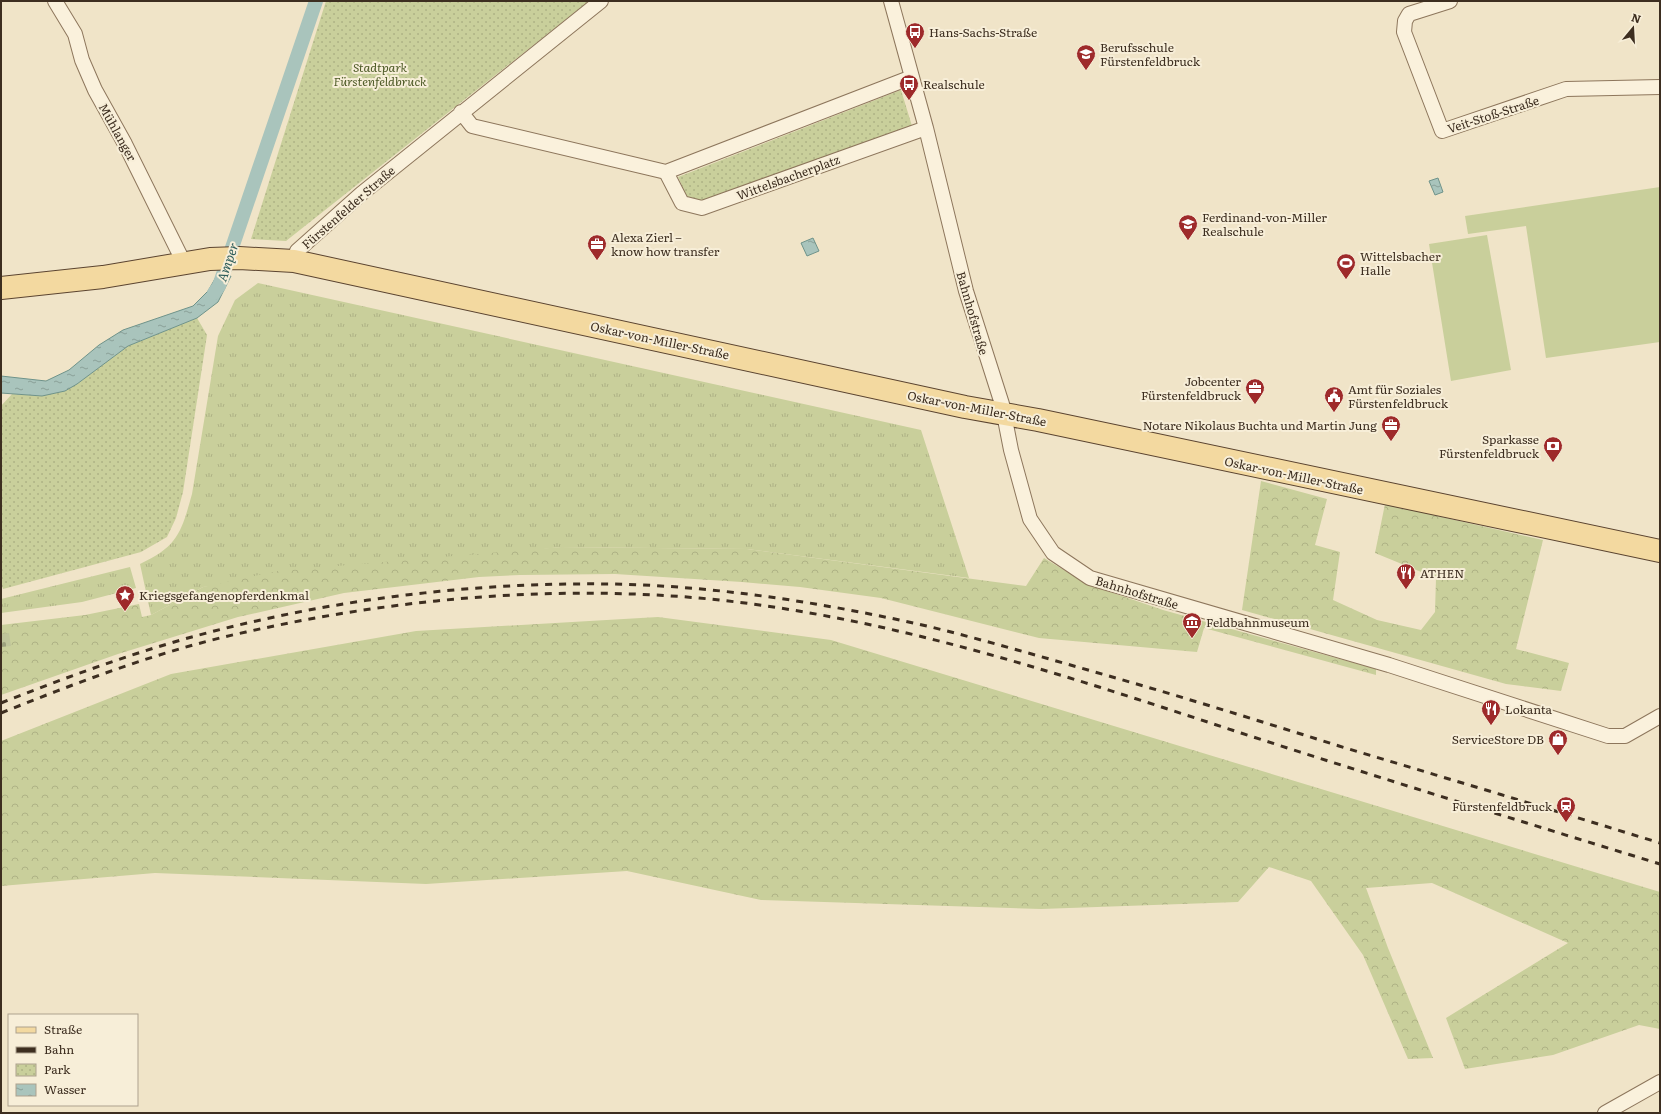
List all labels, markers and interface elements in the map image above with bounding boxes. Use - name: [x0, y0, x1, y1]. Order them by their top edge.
- north arrow: [1613, 8, 1653, 48]
- text: N: [1630, 9, 1643, 27]
- bus stop icon: Hans-Sachs-Straße: [904, 21, 926, 49]
- place label: Hans-Sachs-Straße: [929, 23, 1037, 41]
- place label: Berufsschule Fürstenfeldbruck: [1100, 38, 1201, 70]
- school or university icon: Berufsschule Fürstenfeldbruck: [1075, 43, 1097, 71]
- park label: Stadtpark Fürstenfeldbruck: [333, 58, 427, 90]
- bus stop icon: Realschule: [898, 73, 920, 101]
- place label: Realschule: [923, 75, 985, 93]
- street label: Veit-Stoß-Straße: [1445, 91, 1541, 137]
- street label: Mühlanger: [95, 100, 141, 165]
- street label: Wittelsbacherplatz: [734, 150, 842, 204]
- street label: Fürstenfelder Straße: [297, 161, 399, 253]
- place label: Ferdinand-von-Miller Realschule: [1202, 208, 1327, 240]
- school or university icon: Ferdinand-von-Miller Realschule: [1177, 213, 1199, 241]
- place label: Alexa Zierl – know how transfer: [611, 228, 720, 260]
- office icon: Alexa Zierl – know how transfer: [586, 233, 608, 261]
- water label: Amper: [212, 240, 242, 284]
- place label: Wittelsbacher Halle: [1360, 247, 1441, 279]
- sports icon: Wittelsbacher Halle: [1335, 252, 1357, 280]
- street label: Bahnhofstraße: [952, 269, 994, 357]
- street label: Oskar-von-Miller-Straße: [589, 316, 731, 364]
- place label: Jobcenter Fürstenfeldbruck: [1141, 372, 1242, 404]
- office icon: Jobcenter Fürstenfeldbruck: [1244, 377, 1266, 405]
- place label: Amt für Soziales Fürstenfeldbruck: [1348, 380, 1449, 412]
- public building icon: Amt für Soziales Fürstenfeldbruck: [1323, 385, 1345, 413]
- street label: Oskar-von-Miller-Straße: [906, 386, 1048, 430]
- office icon: Notare Nikolaus Buchta und Martin Jung: [1380, 414, 1402, 442]
- place label: Notare Nikolaus Buchta und Martin Jung: [1143, 416, 1377, 434]
- place label: Sparkasse Fürstenfeldbruck: [1439, 430, 1540, 462]
- bank icon: Sparkasse Fürstenfeldbruck: [1542, 435, 1564, 463]
- street label: Oskar-von-Miller-Straße: [1223, 451, 1365, 499]
- restaurant icon: ATHEN: [1395, 562, 1417, 590]
- place label: ATHEN: [1420, 564, 1464, 582]
- street label: Bahnhofstraße: [1093, 571, 1181, 613]
- place icon: Kriegsgefangenopferdenkmal: [114, 584, 136, 612]
- place label: Kriegsgefangenopferdenkmal: [139, 586, 309, 604]
- museum icon: Feldbahnmuseum: [1181, 611, 1203, 639]
- place label: Feldbahnmuseum: [1206, 613, 1310, 631]
- restaurant icon: Lokanta: [1480, 698, 1502, 726]
- place label: Lokanta: [1505, 700, 1552, 718]
- shop icon: ServiceStore DB: [1547, 728, 1569, 756]
- place label: ServiceStore DB: [1452, 730, 1544, 748]
- station icon: Fürstenfeldbruck: [1555, 795, 1577, 823]
- place label: Fürstenfeldbruck: [1452, 797, 1553, 815]
- legend: [8, 1014, 138, 1106]
- text: Straße: [44, 1020, 82, 1038]
- text: Bahn: [44, 1040, 74, 1058]
- text: Park: [44, 1060, 71, 1078]
- text: Wasser: [44, 1080, 86, 1098]

